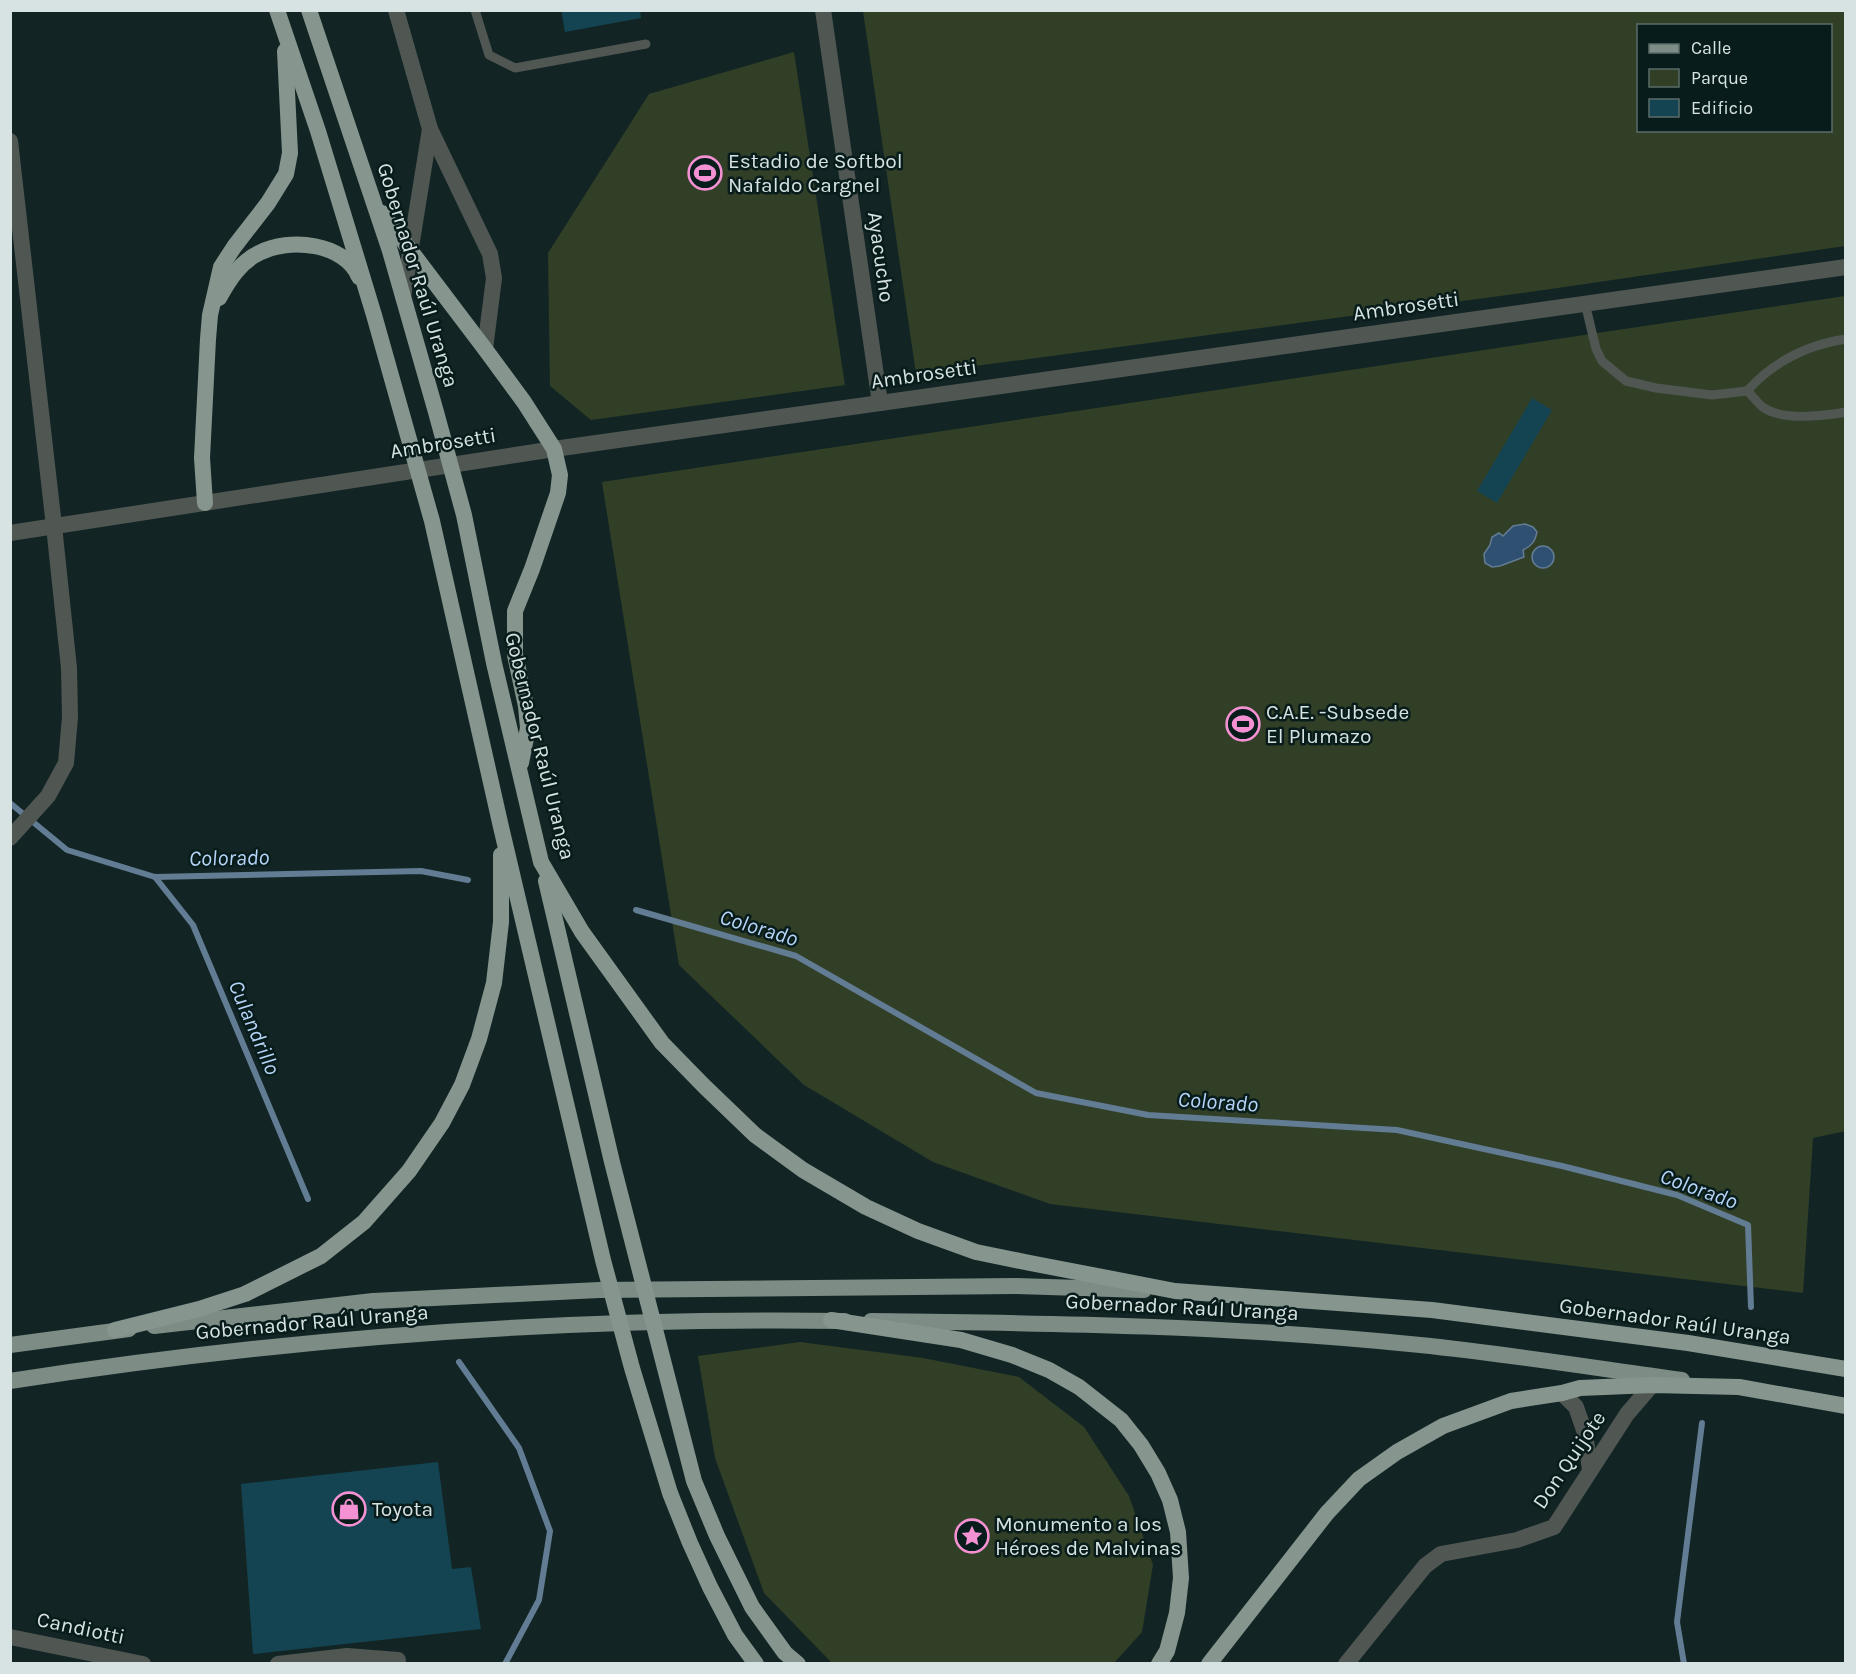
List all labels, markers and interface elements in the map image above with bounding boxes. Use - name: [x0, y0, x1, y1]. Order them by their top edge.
- legend: [1637, 24, 1832, 132]
- text: Calle: [1691, 37, 1731, 59]
- text: Parque: [1691, 67, 1748, 89]
- text: Edificio: [1691, 97, 1753, 119]
- place label: Estadio de Softbol Nafaldo Cargnel: [728, 149, 903, 197]
- sports icon: Estadio de Softbol Nafaldo Cargnel: [687, 155, 723, 191]
- street label: Gobernador Raúl Uranga: [372, 160, 464, 390]
- street label: Ayacucho: [863, 210, 899, 304]
- street label: Ambrosetti: [1351, 287, 1461, 325]
- street label: Ambrosetti: [869, 355, 979, 393]
- street label: Ambrosetti: [388, 423, 498, 463]
- street label: Gobernador Raúl Uranga: [500, 630, 580, 862]
- place label: C.A.E. -Subsede El Plumazo: [1266, 700, 1409, 748]
- sports icon: C.A.E. -Subsede El Plumazo: [1225, 706, 1261, 742]
- water label: Colorado: [189, 844, 270, 872]
- water label: Colorado: [716, 904, 801, 952]
- water label: Culandrillo: [223, 976, 286, 1079]
- water label: Colorado: [1177, 1086, 1259, 1118]
- water label: Colorado: [1656, 1163, 1741, 1215]
- street label: Gobernador Raúl Uranga: [1065, 1289, 1299, 1325]
- street label: Gobernador Raúl Uranga: [1558, 1293, 1792, 1349]
- street label: Gobernador Raúl Uranga: [195, 1300, 429, 1344]
- street label: Don Quijote: [1528, 1407, 1610, 1513]
- shop icon: Toyota: [331, 1491, 367, 1527]
- place label: Toyota: [372, 1497, 433, 1521]
- place label: Monumento a los Héroes de Malvinas: [995, 1512, 1181, 1560]
- place icon: Monumento a los Héroes de Malvinas: [954, 1518, 990, 1554]
- street label: Candiotti: [35, 1607, 127, 1649]

